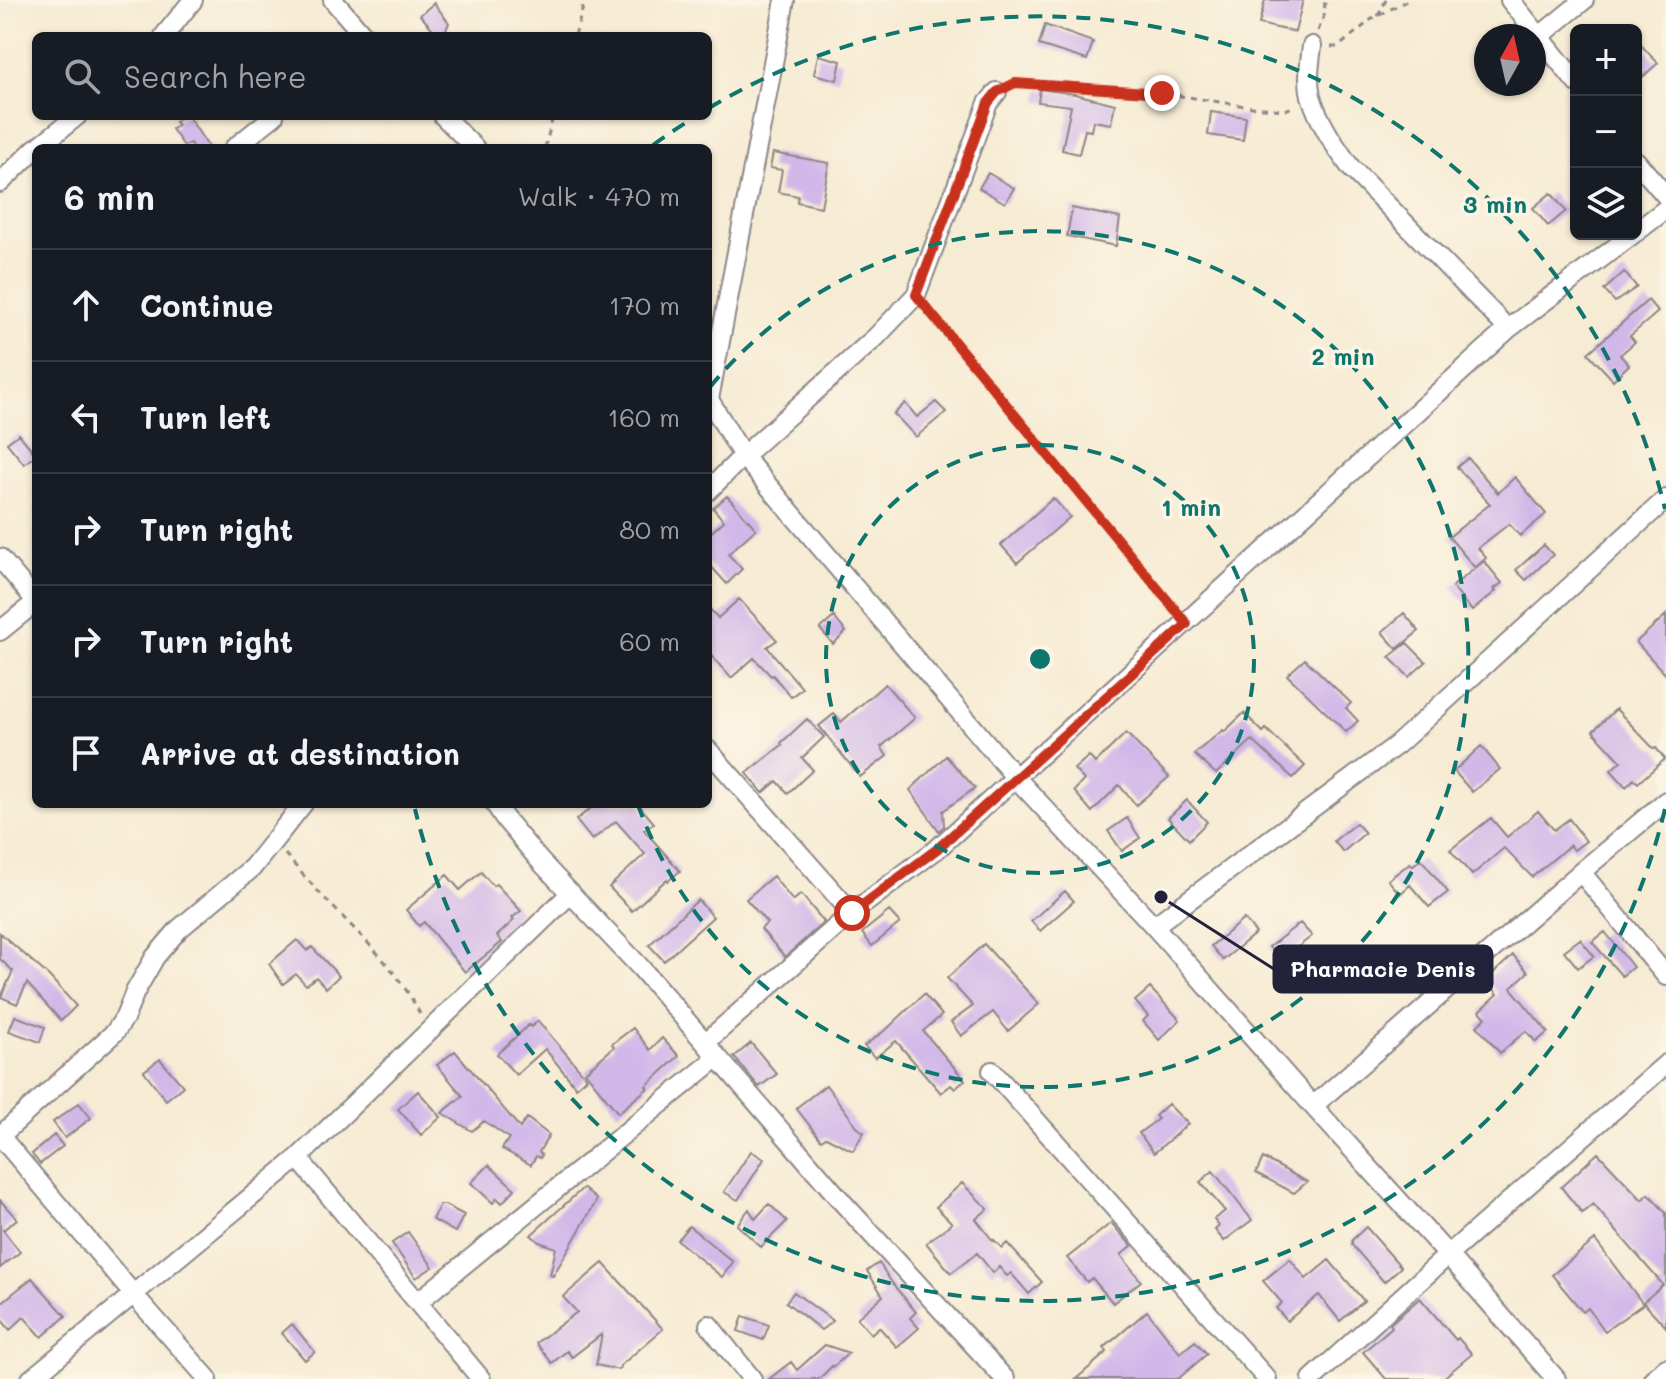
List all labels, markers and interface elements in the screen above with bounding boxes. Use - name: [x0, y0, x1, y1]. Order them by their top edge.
- north arrow: [1474, 24, 1546, 96]
- map controls: [1570, 24, 1642, 240]
- button: +: [1570, 24, 1642, 96]
- search box: [32, 32, 712, 120]
- icon: search: [60, 54, 104, 98]
- text: Search here: [124, 56, 307, 96]
- route end: [1144, 75, 1180, 111]
- button: −: [1570, 96, 1642, 168]
- button: layers: [1570, 168, 1642, 240]
- text: 6 min: [64, 174, 155, 219]
- text: Walk · 470 m: [518, 179, 680, 213]
- text: 3 min: [1463, 188, 1527, 219]
- icon: ahead: [64, 283, 108, 327]
- text: Continue: [140, 285, 273, 325]
- text: 170 m: [609, 288, 680, 322]
- text: 2 min: [1312, 340, 1375, 371]
- icon: left: [64, 395, 108, 439]
- text: Turn left: [140, 397, 271, 437]
- text: 160 m: [608, 400, 680, 434]
- text: 1 min: [1161, 491, 1221, 522]
- icon: right: [64, 507, 108, 551]
- text: Turn right: [140, 509, 293, 549]
- text: 80 m: [619, 512, 680, 546]
- icon: right: [64, 619, 108, 663]
- text: Turn right: [140, 621, 293, 661]
- text: 60 m: [619, 624, 680, 658]
- centre of rings: [1026, 645, 1054, 673]
- icon: arrive: [64, 731, 108, 775]
- text: Arrive at destination: [140, 733, 460, 773]
- route start: [834, 895, 870, 931]
- callout: Pharmacie Denis: [1274, 946, 1492, 992]
- text: Pharmacie Denis: [1290, 954, 1476, 983]

